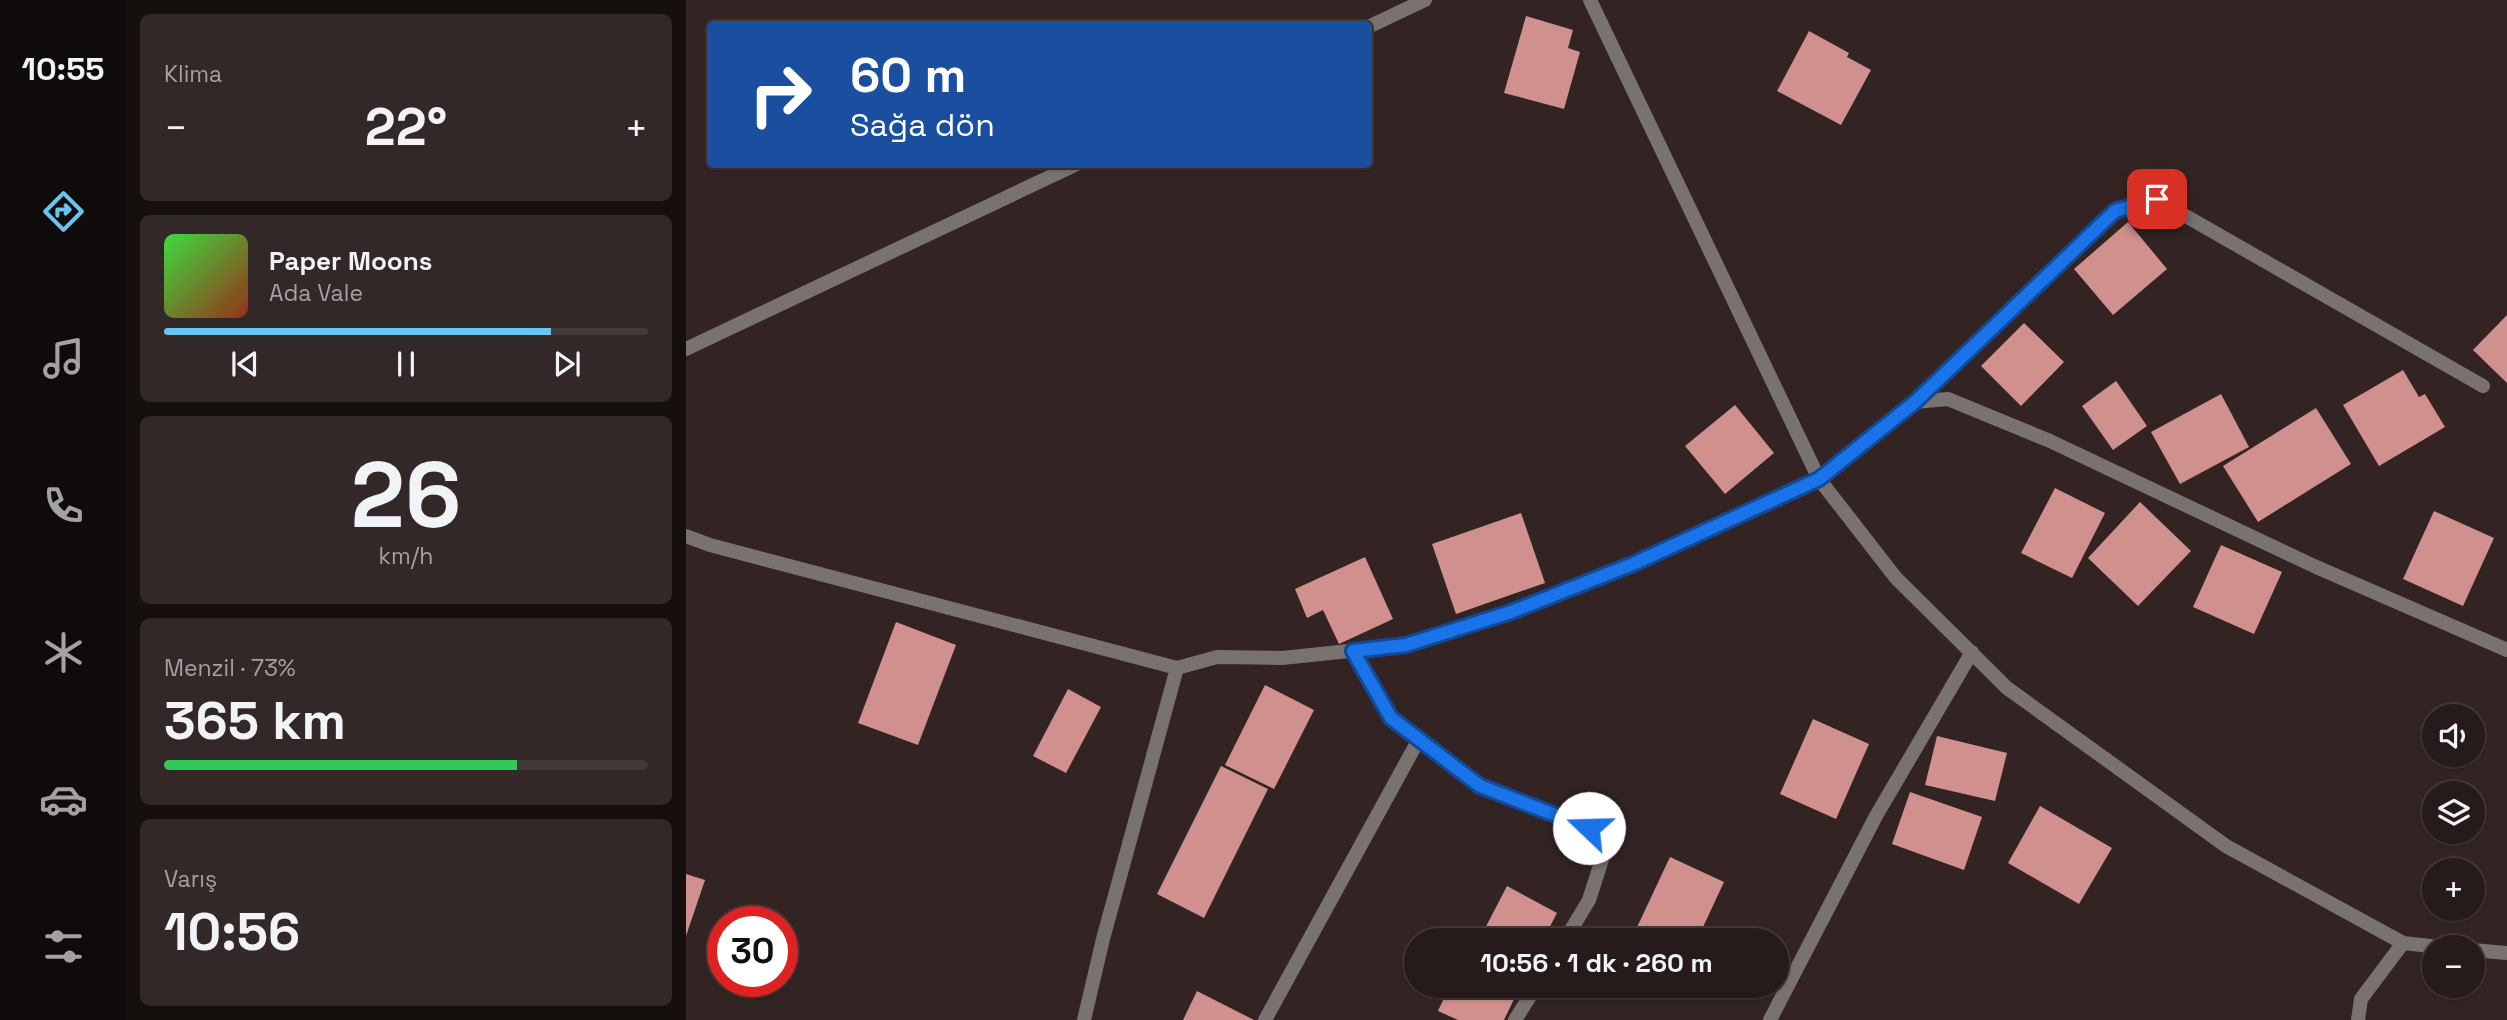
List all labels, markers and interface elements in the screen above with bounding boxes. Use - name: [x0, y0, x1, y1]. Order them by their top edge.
- text: 60 m: [850, 44, 966, 106]
- text: 10:55: [21, 49, 105, 89]
- icon: right: [735, 49, 826, 140]
- text: Klima: [164, 59, 222, 89]
- text: 22°: [365, 94, 447, 160]
- text: −: [164, 104, 188, 152]
- text: +: [624, 104, 648, 152]
- text: Sağa dön: [850, 105, 995, 145]
- pin: [2127, 169, 2187, 229]
- icon: arrive: [2138, 180, 2176, 218]
- icon: directions: [39, 187, 88, 236]
- text: Paper Moons: [269, 244, 432, 278]
- text: Ada Vale: [269, 278, 363, 308]
- icon: music: [39, 334, 88, 383]
- icon: previous: [226, 345, 264, 383]
- icon: pause: [387, 345, 425, 383]
- icon: next: [548, 345, 586, 383]
- text: 26: [351, 437, 461, 554]
- icon: phone: [39, 481, 88, 530]
- text: km/h: [379, 541, 433, 571]
- icon: climate: [39, 628, 88, 677]
- text: Menzil · 73%: [164, 653, 296, 683]
- text: 365 km: [164, 688, 346, 754]
- map controls: [2422, 704, 2485, 998]
- button: sound: [2422, 704, 2485, 767]
- icon: car: [39, 775, 88, 824]
- button: layers: [2422, 781, 2485, 844]
- position arrow: [1552, 791, 1626, 865]
- button: +: [2422, 858, 2485, 921]
- text: Varış: [164, 864, 217, 894]
- text: 10:56: [164, 899, 300, 965]
- speed limit sign: 30: [707, 906, 798, 997]
- icon: filters: [39, 922, 88, 971]
- button: −: [2422, 935, 2485, 998]
- text: 10:56 · 1 dk · 260 m: [1480, 946, 1713, 980]

